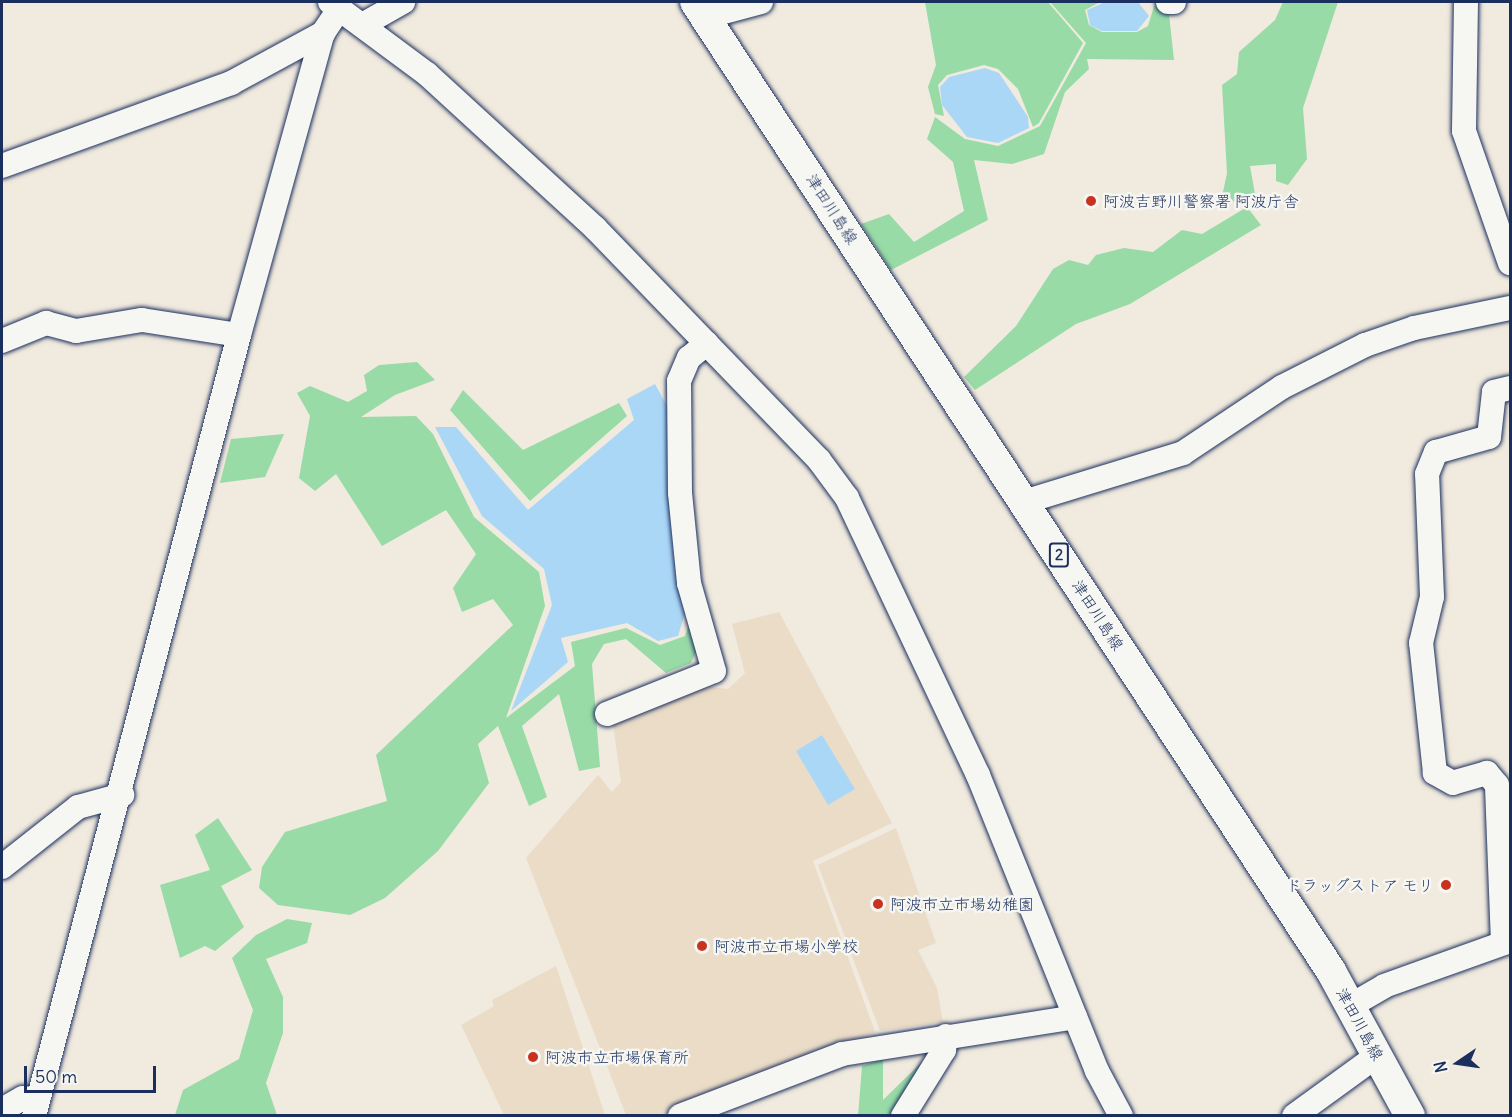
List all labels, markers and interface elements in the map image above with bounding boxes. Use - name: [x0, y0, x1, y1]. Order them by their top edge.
- street label: 津田川島線: [802, 170, 862, 248]
- place label: 阿波吉野川警察署 阿波庁舎: [1103, 191, 1299, 211]
- marker: 阿波吉野川警察署 阿波庁舎: [1084, 194, 1098, 208]
- road number: 2: [1048, 543, 1070, 567]
- street label: 津田川島線: [1068, 576, 1128, 654]
- place label: ドラッグストア モリ: [1286, 875, 1434, 895]
- marker: ドラッグストア モリ: [1439, 878, 1453, 892]
- place label: 阿波市立市場幼稚園: [890, 894, 1034, 914]
- marker: 阿波市立市場幼稚園: [871, 897, 885, 911]
- place label: 阿波市立市場小学校: [714, 936, 858, 956]
- marker: 阿波市立市場小学校: [695, 939, 709, 953]
- street label: 津田川島線: [1332, 984, 1388, 1064]
- north arrow: [1428, 1033, 1488, 1093]
- place label: 阿波市立市場保育所: [545, 1047, 689, 1067]
- marker: 阿波市立市場保育所: [526, 1050, 540, 1064]
- scale bar: [27, 1054, 159, 1092]
- text: N: [1429, 1059, 1451, 1075]
- text: 50 m: [35, 1065, 77, 1088]

